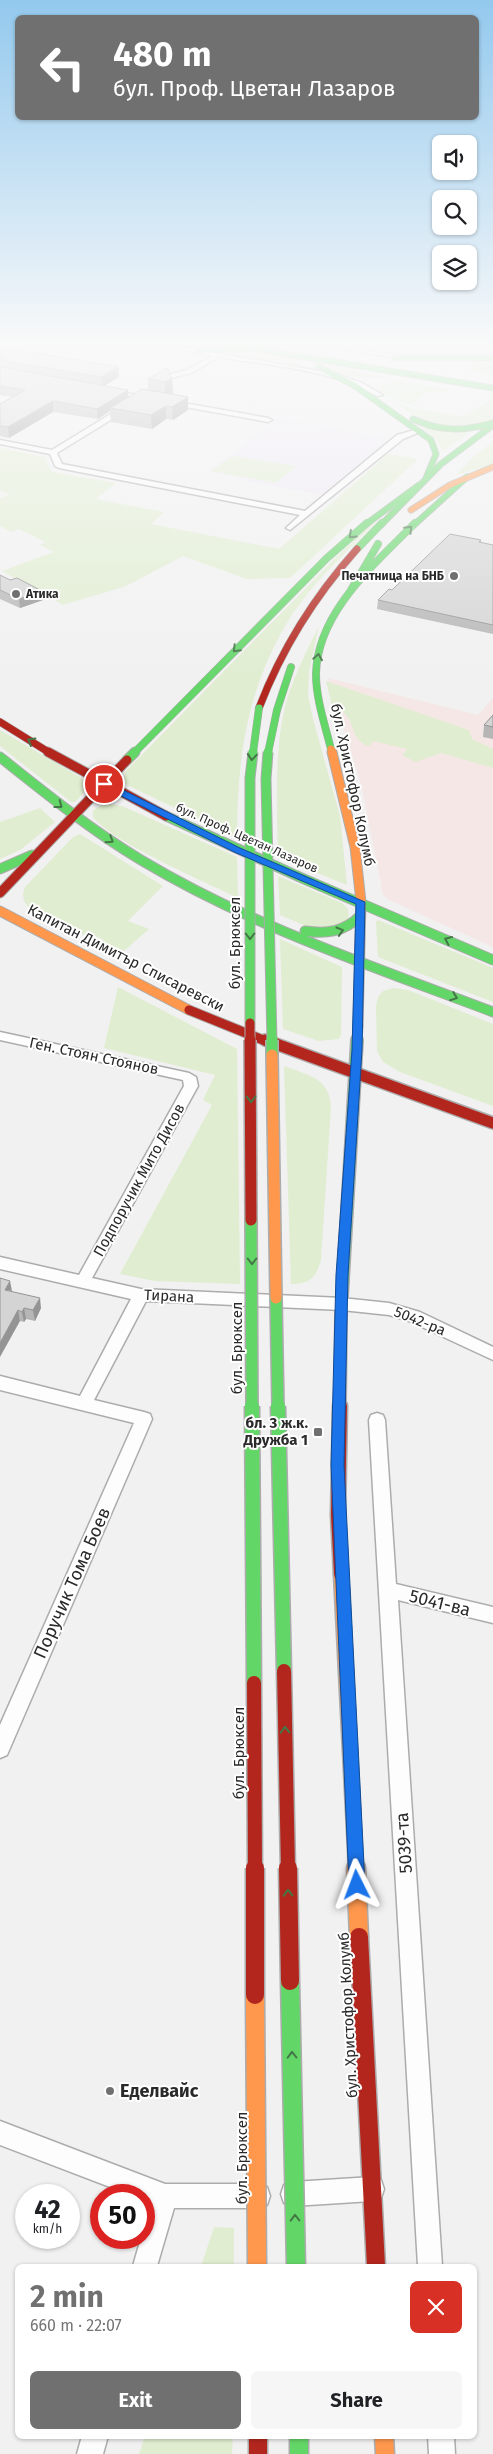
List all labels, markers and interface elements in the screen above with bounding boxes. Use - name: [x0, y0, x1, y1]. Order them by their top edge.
- text: 480 m: [113, 33, 211, 75]
- icon: left: [30, 35, 95, 100]
- text: бул. Проф. Цветан Лазаров: [113, 75, 395, 102]
- map controls: [432, 135, 477, 290]
- button: sound: [432, 135, 477, 180]
- button: search: [432, 190, 477, 235]
- button: layers: [432, 245, 477, 290]
- one-way arrow: [403, 526, 412, 535]
- one-way arrow: [349, 529, 358, 538]
- place label: Печатница на БНБ: [341, 569, 444, 583]
- marker: Печатница на БНБ: [448, 570, 460, 582]
- place label: Атика: [25, 587, 59, 601]
- marker: Атика: [10, 588, 22, 600]
- one-way arrow: [233, 644, 242, 653]
- one-way arrow: [312, 653, 322, 661]
- street label: бул. Христофор Колумб: [327, 702, 379, 868]
- one-way arrow: [27, 738, 36, 747]
- one-way arrow: [247, 753, 258, 761]
- pin: [83, 763, 125, 805]
- icon: arrive: [90, 770, 118, 798]
- one-way arrow: [53, 799, 62, 807]
- street label: бул. Проф. Цветан Лазаров: [174, 800, 320, 876]
- one-way arrow: [104, 834, 113, 843]
- street label: бул. Брюксел: [226, 897, 244, 989]
- street label: Капитан Димитър Списаревски: [25, 900, 227, 1016]
- one-way arrow: [336, 927, 344, 937]
- one-way arrow: [245, 933, 255, 941]
- one-way arrow: [444, 936, 453, 947]
- one-way arrow: [449, 991, 458, 1001]
- street label: Ген. Стоян Стоянов: [28, 1034, 160, 1078]
- one-way arrow: [246, 1096, 256, 1103]
- street label: Подпоручик Мито Дисов: [89, 1100, 189, 1260]
- one-way arrow: [246, 1258, 257, 1266]
- street label: Тирана: [143, 1286, 195, 1306]
- street label: бул. Брюксел: [228, 1302, 246, 1394]
- street label: 5042-ра: [392, 1303, 448, 1339]
- place label: бл. 3 ж.к. Дружба 1: [243, 1414, 308, 1449]
- marker: бл. 3 ж.к. Дружба 1: [312, 1426, 324, 1438]
- street label: Поручик Тома Боев: [29, 1504, 115, 1662]
- street label: 5041-ва: [407, 1585, 473, 1621]
- street label: бул. Брюксел: [230, 1707, 248, 1799]
- one-way arrow: [280, 1726, 290, 1734]
- street label: 5039-та: [391, 1812, 417, 1874]
- position arrow: [330, 1858, 382, 1910]
- one-way arrow: [283, 1888, 294, 1896]
- street label: бул. Христофор Колумб: [335, 1932, 361, 2098]
- one-way arrow: [286, 2051, 297, 2059]
- place label: Еделвайс: [120, 2080, 199, 2102]
- marker: Еделвайс: [104, 2085, 116, 2097]
- street label: бул. Брюксел: [233, 2112, 251, 2204]
- speed limit sign: 50: [90, 2184, 155, 2249]
- text: 42: [34, 2195, 61, 2225]
- one-way arrow: [289, 2213, 300, 2221]
- text: km/h: [33, 2222, 62, 2236]
- text: 2 min: [30, 2279, 104, 2315]
- button: close: [410, 2281, 462, 2333]
- text: 660 m · 22:07: [30, 2316, 122, 2335]
- button: Exit: [30, 2371, 241, 2429]
- button: Share: [251, 2371, 462, 2429]

